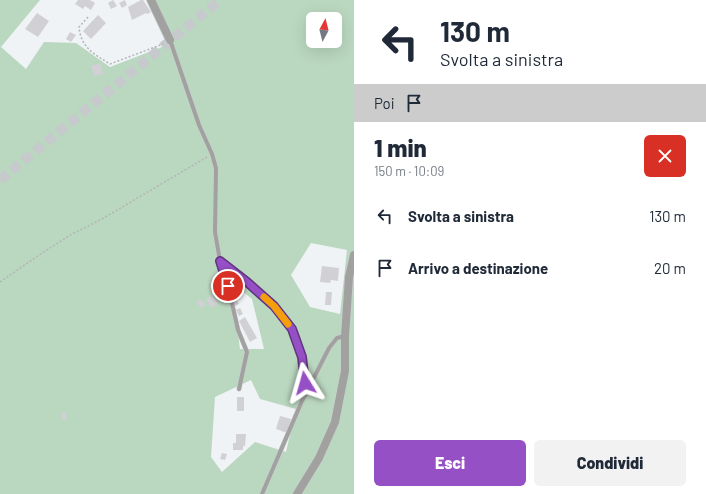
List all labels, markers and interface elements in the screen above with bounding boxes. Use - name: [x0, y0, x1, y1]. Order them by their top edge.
- north arrow: [306, 12, 342, 48]
- map controls: [306, 12, 342, 48]
- text: 130 m: [440, 14, 510, 48]
- icon: left: [374, 16, 426, 68]
- text: Svolta a sinistra: [440, 48, 563, 70]
- icon: arrive: [403, 92, 425, 114]
- text: Poi: [374, 94, 395, 112]
- text: 1 min: [374, 133, 427, 162]
- button: close: [644, 135, 686, 177]
- text: 150 m · 10:09: [374, 163, 444, 179]
- icon: left: [374, 205, 396, 227]
- text: Svolta a sinistra: [408, 207, 514, 225]
- text: 130 m: [649, 207, 686, 225]
- icon: arrive: [374, 257, 396, 279]
- text: Arrivo a destinazione: [408, 259, 548, 277]
- text: 20 m: [654, 259, 686, 277]
- pin: [211, 269, 245, 303]
- icon: arrive: [217, 275, 239, 297]
- position arrow: [284, 362, 326, 404]
- button: Esci: [374, 440, 526, 486]
- button: Condividi: [534, 440, 686, 486]

